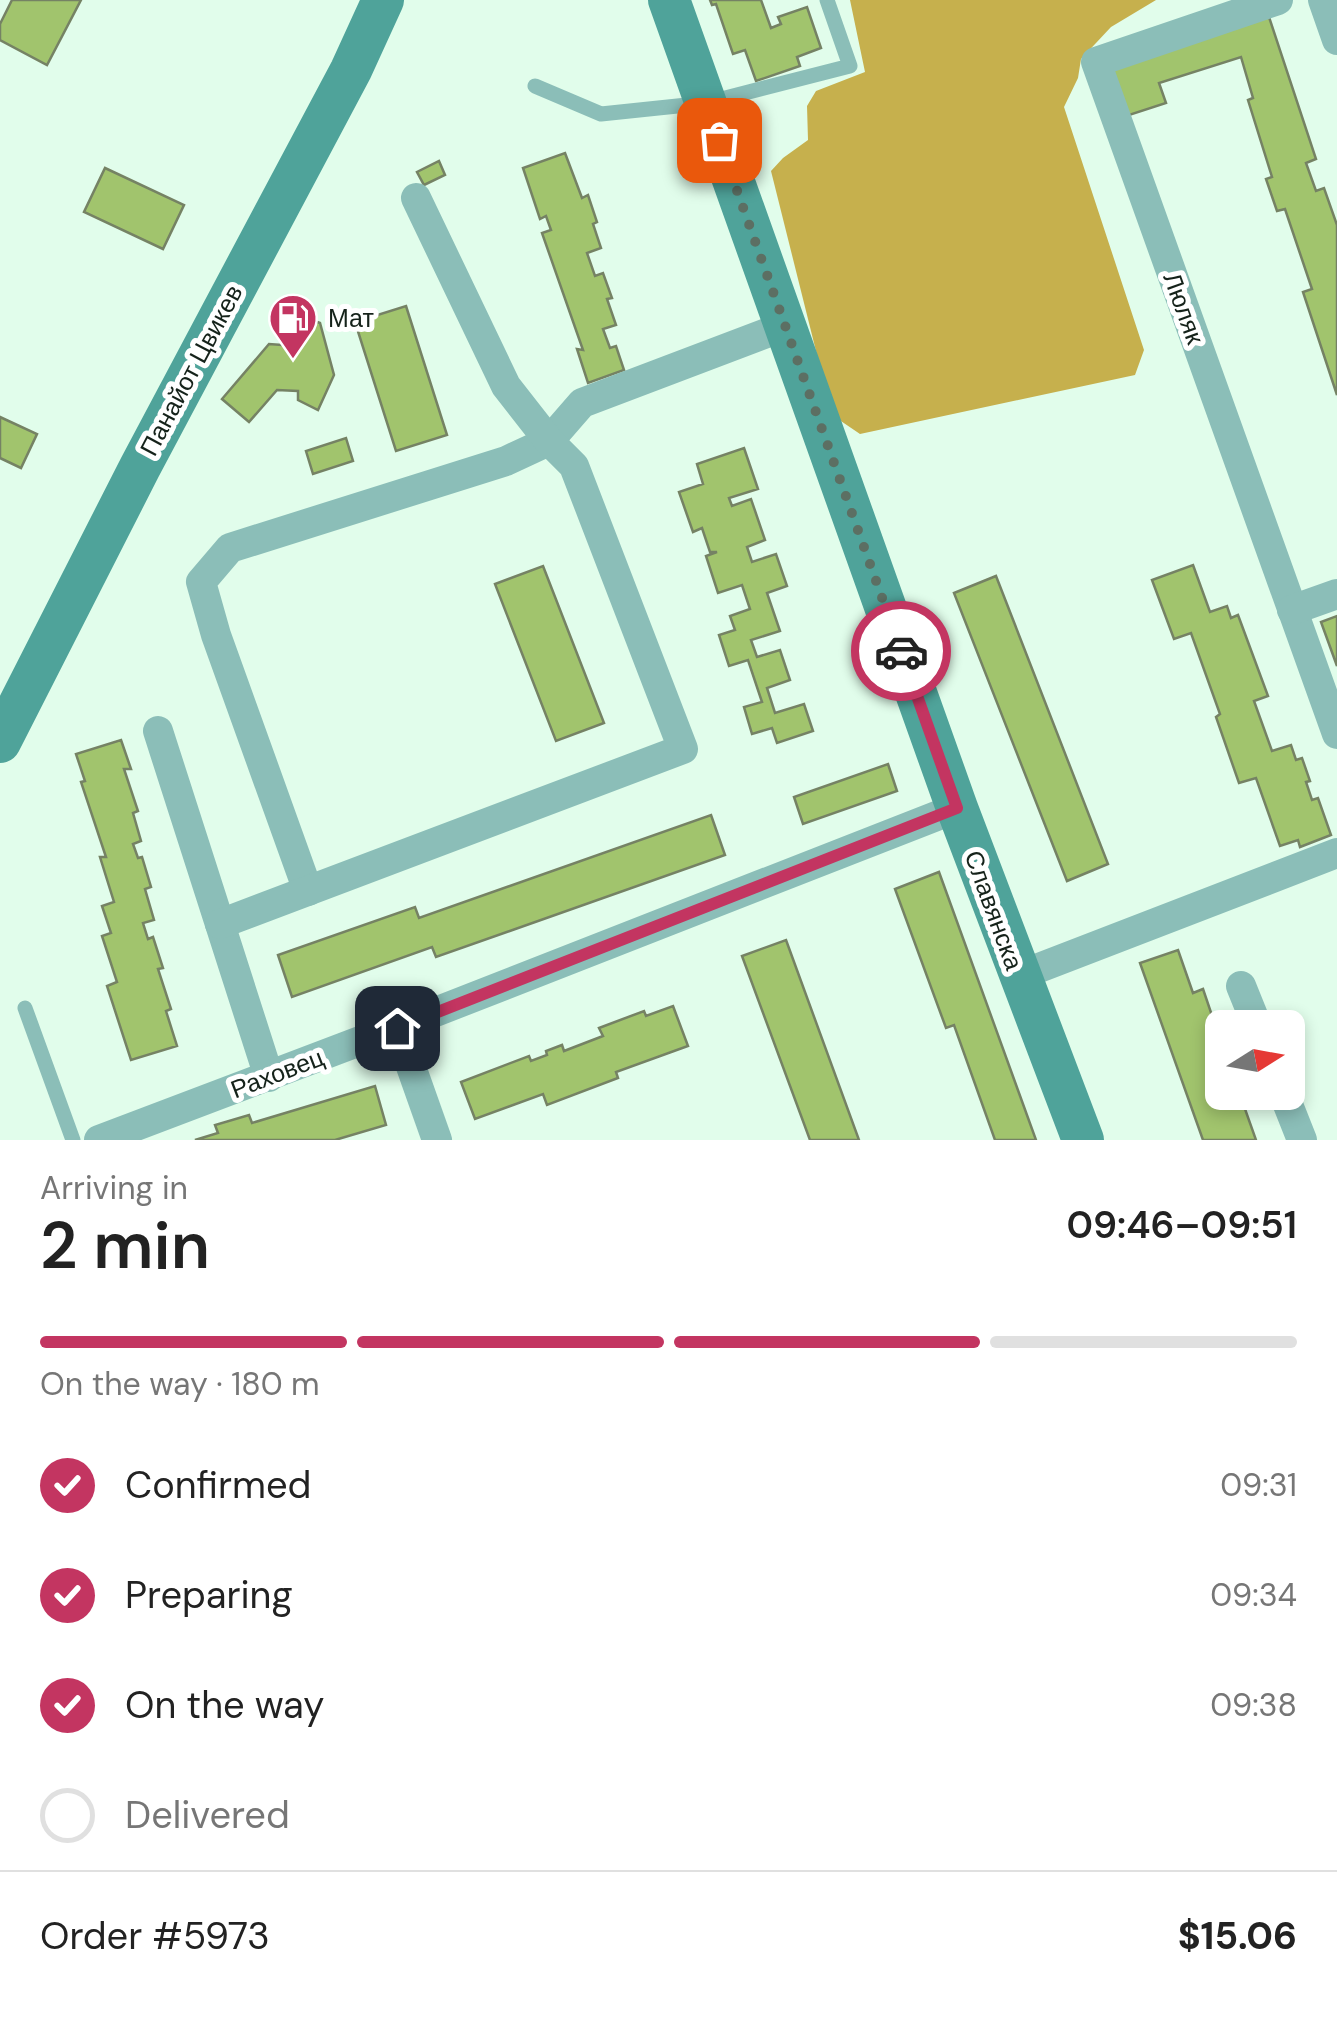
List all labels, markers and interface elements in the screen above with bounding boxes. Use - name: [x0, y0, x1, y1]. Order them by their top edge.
- pin: [677, 98, 762, 183]
- icon: bag: [692, 113, 747, 168]
- street label: Люляк: [1155, 268, 1212, 349]
- street label: Панайот Цвикев: [132, 279, 250, 461]
- fuel station icon: Мат: [267, 292, 319, 360]
- place label: Мат: [328, 302, 374, 335]
- courier: [851, 601, 951, 701]
- icon: car: [874, 624, 929, 679]
- street label: Славянска: [957, 846, 1030, 975]
- pin: [355, 986, 440, 1071]
- icon: home: [370, 1001, 425, 1056]
- north arrow: [1205, 1010, 1305, 1110]
- map controls: [1205, 1010, 1305, 1110]
- street label: Раховец: [226, 1041, 328, 1106]
- text: Arriving in: [40, 1167, 188, 1209]
- text: 09:46–09:51: [1067, 1200, 1297, 1250]
- text: 2 min: [40, 1204, 210, 1288]
- text: On the way · 180 m: [40, 1363, 320, 1405]
- icon: check: [40, 1458, 95, 1513]
- text: Confirmed: [125, 1460, 311, 1510]
- text: 09:31: [1220, 1464, 1297, 1506]
- icon: check: [40, 1568, 95, 1623]
- text: Preparing: [125, 1570, 293, 1620]
- text: 09:34: [1210, 1574, 1297, 1616]
- icon: check: [40, 1678, 95, 1733]
- text: On the way: [125, 1680, 324, 1730]
- text: 09:38: [1210, 1684, 1297, 1726]
- text: Delivered: [125, 1790, 290, 1840]
- text: Order #5973: [40, 1911, 270, 1961]
- text: $15.06: [1178, 1911, 1297, 1961]

